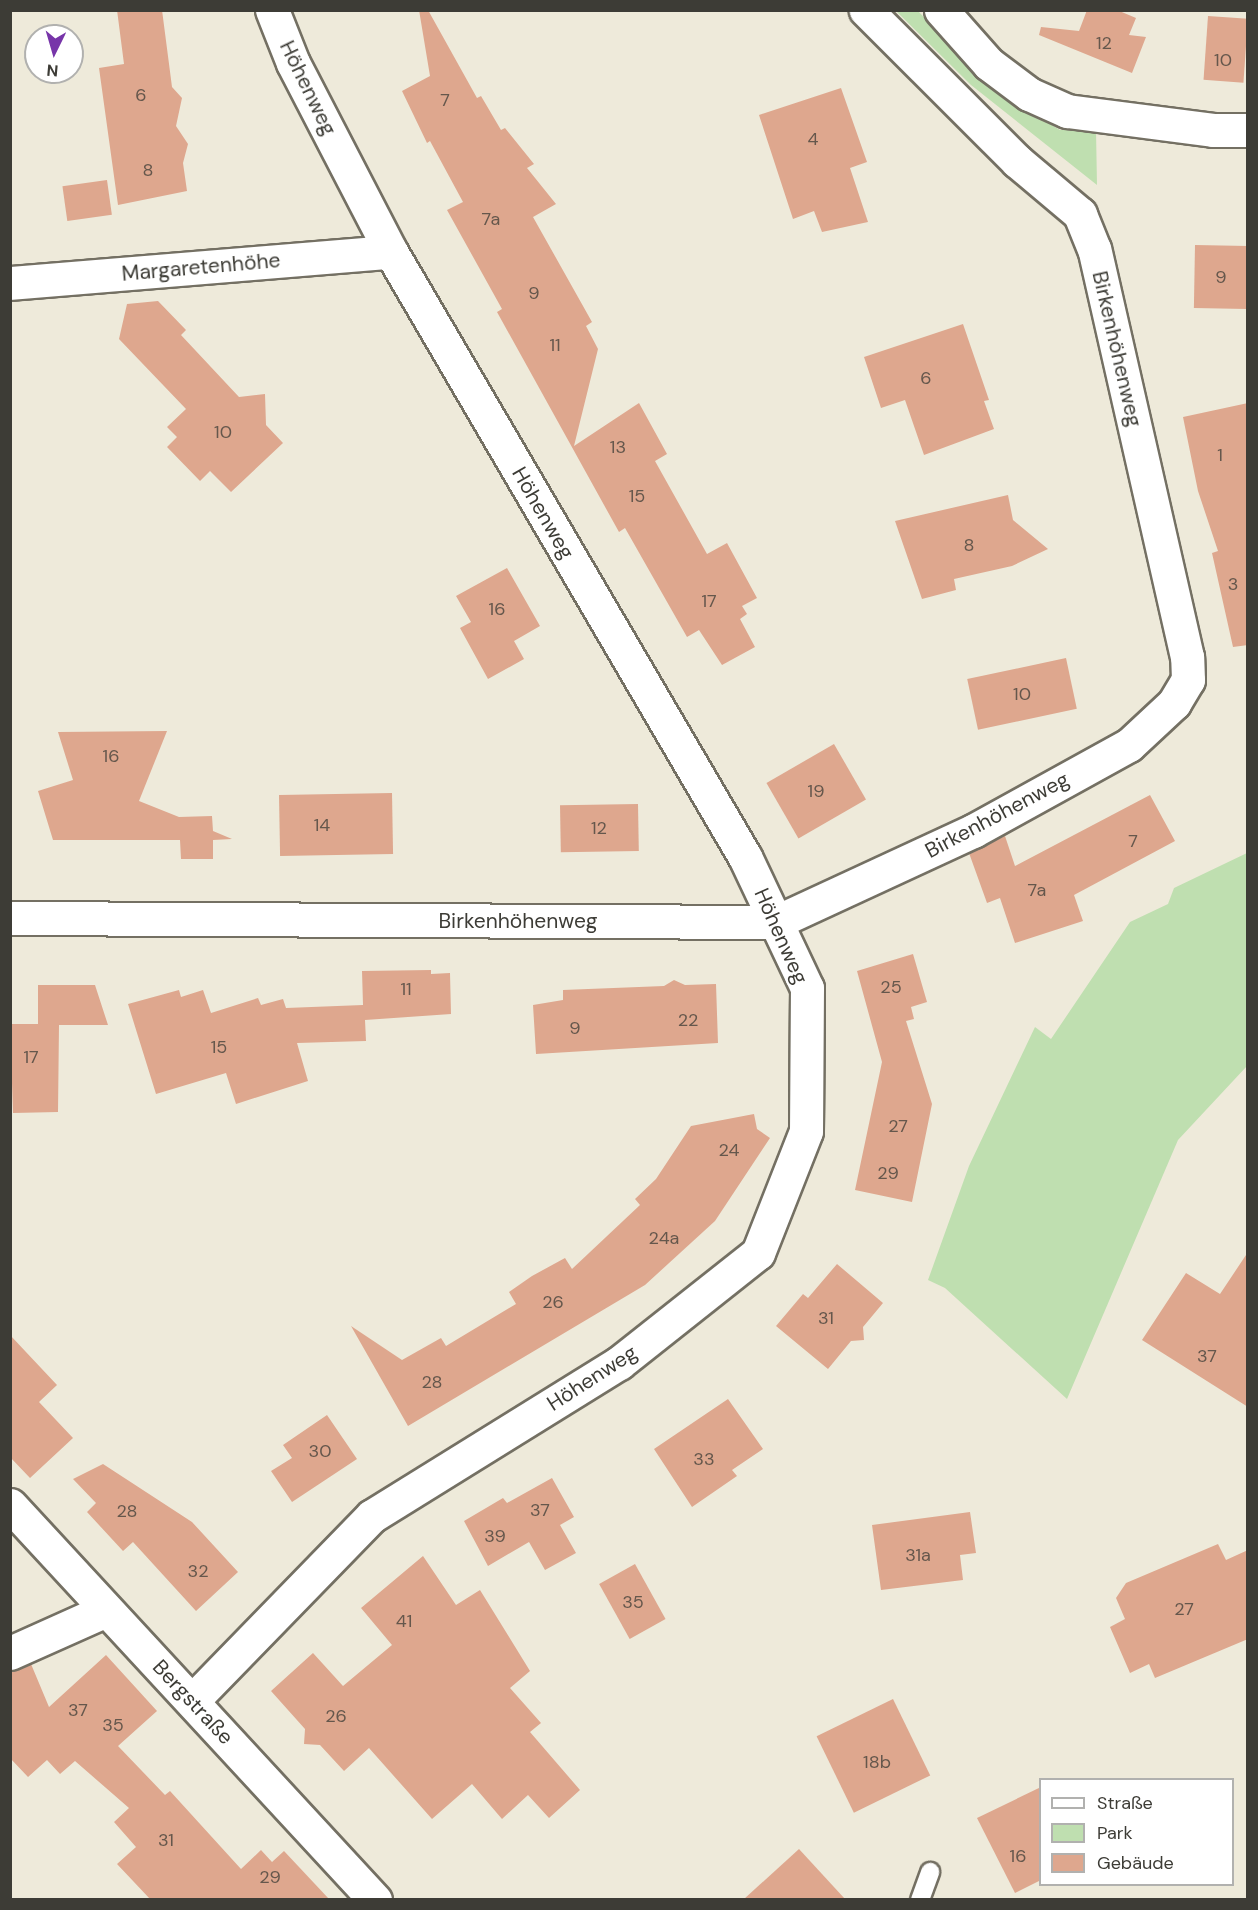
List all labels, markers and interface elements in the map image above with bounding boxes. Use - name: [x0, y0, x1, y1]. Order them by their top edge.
- north arrow: [24, 24, 84, 84]
- house number: 12: [1096, 32, 1112, 54]
- street label: Höhenweg: [274, 37, 342, 139]
- house number: 10: [1214, 49, 1232, 71]
- text: N: [46, 59, 59, 81]
- house number: 6: [135, 84, 147, 106]
- house number: 7: [440, 89, 450, 111]
- house number: 4: [808, 128, 818, 150]
- house number: 8: [143, 159, 153, 181]
- house number: 7a: [482, 208, 500, 230]
- street label: Margaretenhöhe: [121, 248, 281, 286]
- house number: 9: [1215, 266, 1227, 288]
- street label: Birkenhöhenweg: [1087, 269, 1147, 429]
- house number: 9: [528, 282, 540, 304]
- house number: 11: [549, 334, 561, 356]
- house number: 6: [920, 367, 932, 389]
- house number: 10: [214, 421, 232, 443]
- house number: 13: [610, 436, 626, 458]
- house number: 1: [1217, 444, 1223, 466]
- street label: Höhenweg: [507, 463, 579, 563]
- house number: 15: [629, 485, 645, 507]
- house number: 8: [964, 534, 974, 556]
- house number: 3: [1228, 573, 1238, 595]
- house number: 17: [701, 590, 717, 612]
- house number: 16: [489, 598, 505, 620]
- house number: 10: [1013, 683, 1031, 705]
- house number: 16: [103, 745, 119, 767]
- street label: Birkenhöhenweg: [921, 767, 1073, 863]
- house number: 19: [808, 780, 824, 802]
- house number: 14: [314, 814, 330, 836]
- house number: 12: [591, 817, 607, 839]
- house number: 7: [1128, 830, 1138, 852]
- house number: 7a: [1028, 879, 1046, 901]
- street label: Höhenweg: [749, 884, 813, 988]
- street label: Birkenhöhenweg: [438, 908, 598, 934]
- house number: 25: [880, 976, 902, 998]
- house number: 11: [400, 978, 412, 1000]
- house number: 22: [678, 1009, 698, 1031]
- house number: 9: [569, 1017, 581, 1039]
- house number: 15: [211, 1036, 227, 1058]
- house number: 17: [23, 1046, 39, 1068]
- house number: 27: [888, 1115, 908, 1137]
- house number: 24: [719, 1139, 739, 1161]
- house number: 29: [877, 1162, 899, 1184]
- house number: 24a: [649, 1227, 679, 1249]
- house number: 26: [542, 1291, 564, 1313]
- house number: 31: [818, 1307, 834, 1329]
- street label: Höhenweg: [542, 1340, 642, 1416]
- house number: 37: [1197, 1345, 1217, 1367]
- house number: 28: [421, 1371, 443, 1393]
- house number: 30: [309, 1440, 331, 1462]
- house number: 33: [693, 1448, 715, 1470]
- house number: 37: [530, 1499, 550, 1521]
- house number: 28: [116, 1500, 138, 1522]
- house number: 39: [484, 1525, 506, 1547]
- house number: 31a: [905, 1544, 931, 1566]
- house number: 32: [187, 1560, 209, 1582]
- house number: 35: [622, 1591, 644, 1613]
- house number: 27: [1174, 1598, 1194, 1620]
- house number: 41: [396, 1610, 412, 1632]
- street label: Bergstraße: [147, 1654, 239, 1750]
- house number: 37: [68, 1699, 88, 1721]
- house number: 26: [325, 1705, 347, 1727]
- house number: 35: [102, 1714, 124, 1736]
- house number: 18b: [863, 1751, 891, 1773]
- legend: [1039, 1778, 1234, 1886]
- text: Straße: [1097, 1791, 1153, 1815]
- text: Park: [1097, 1821, 1133, 1845]
- house number: 31: [158, 1829, 174, 1851]
- house number: 16: [1010, 1845, 1026, 1867]
- text: Gebäude: [1097, 1851, 1174, 1875]
- house number: 29: [259, 1866, 281, 1888]

